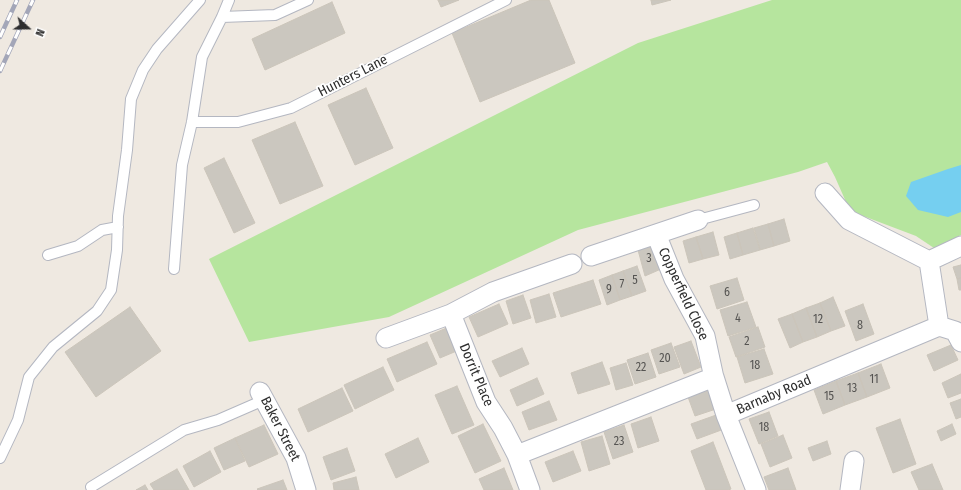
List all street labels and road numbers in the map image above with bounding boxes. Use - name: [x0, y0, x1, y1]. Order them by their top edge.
- street label: Hunters Lane: [315, 51, 391, 101]
- street label: Copperfield Close: [654, 245, 712, 343]
- street label: Dorrit Place: [455, 341, 497, 409]
- street label: Barnaby Road: [734, 372, 814, 418]
- street label: Baker Street: [257, 394, 303, 464]

